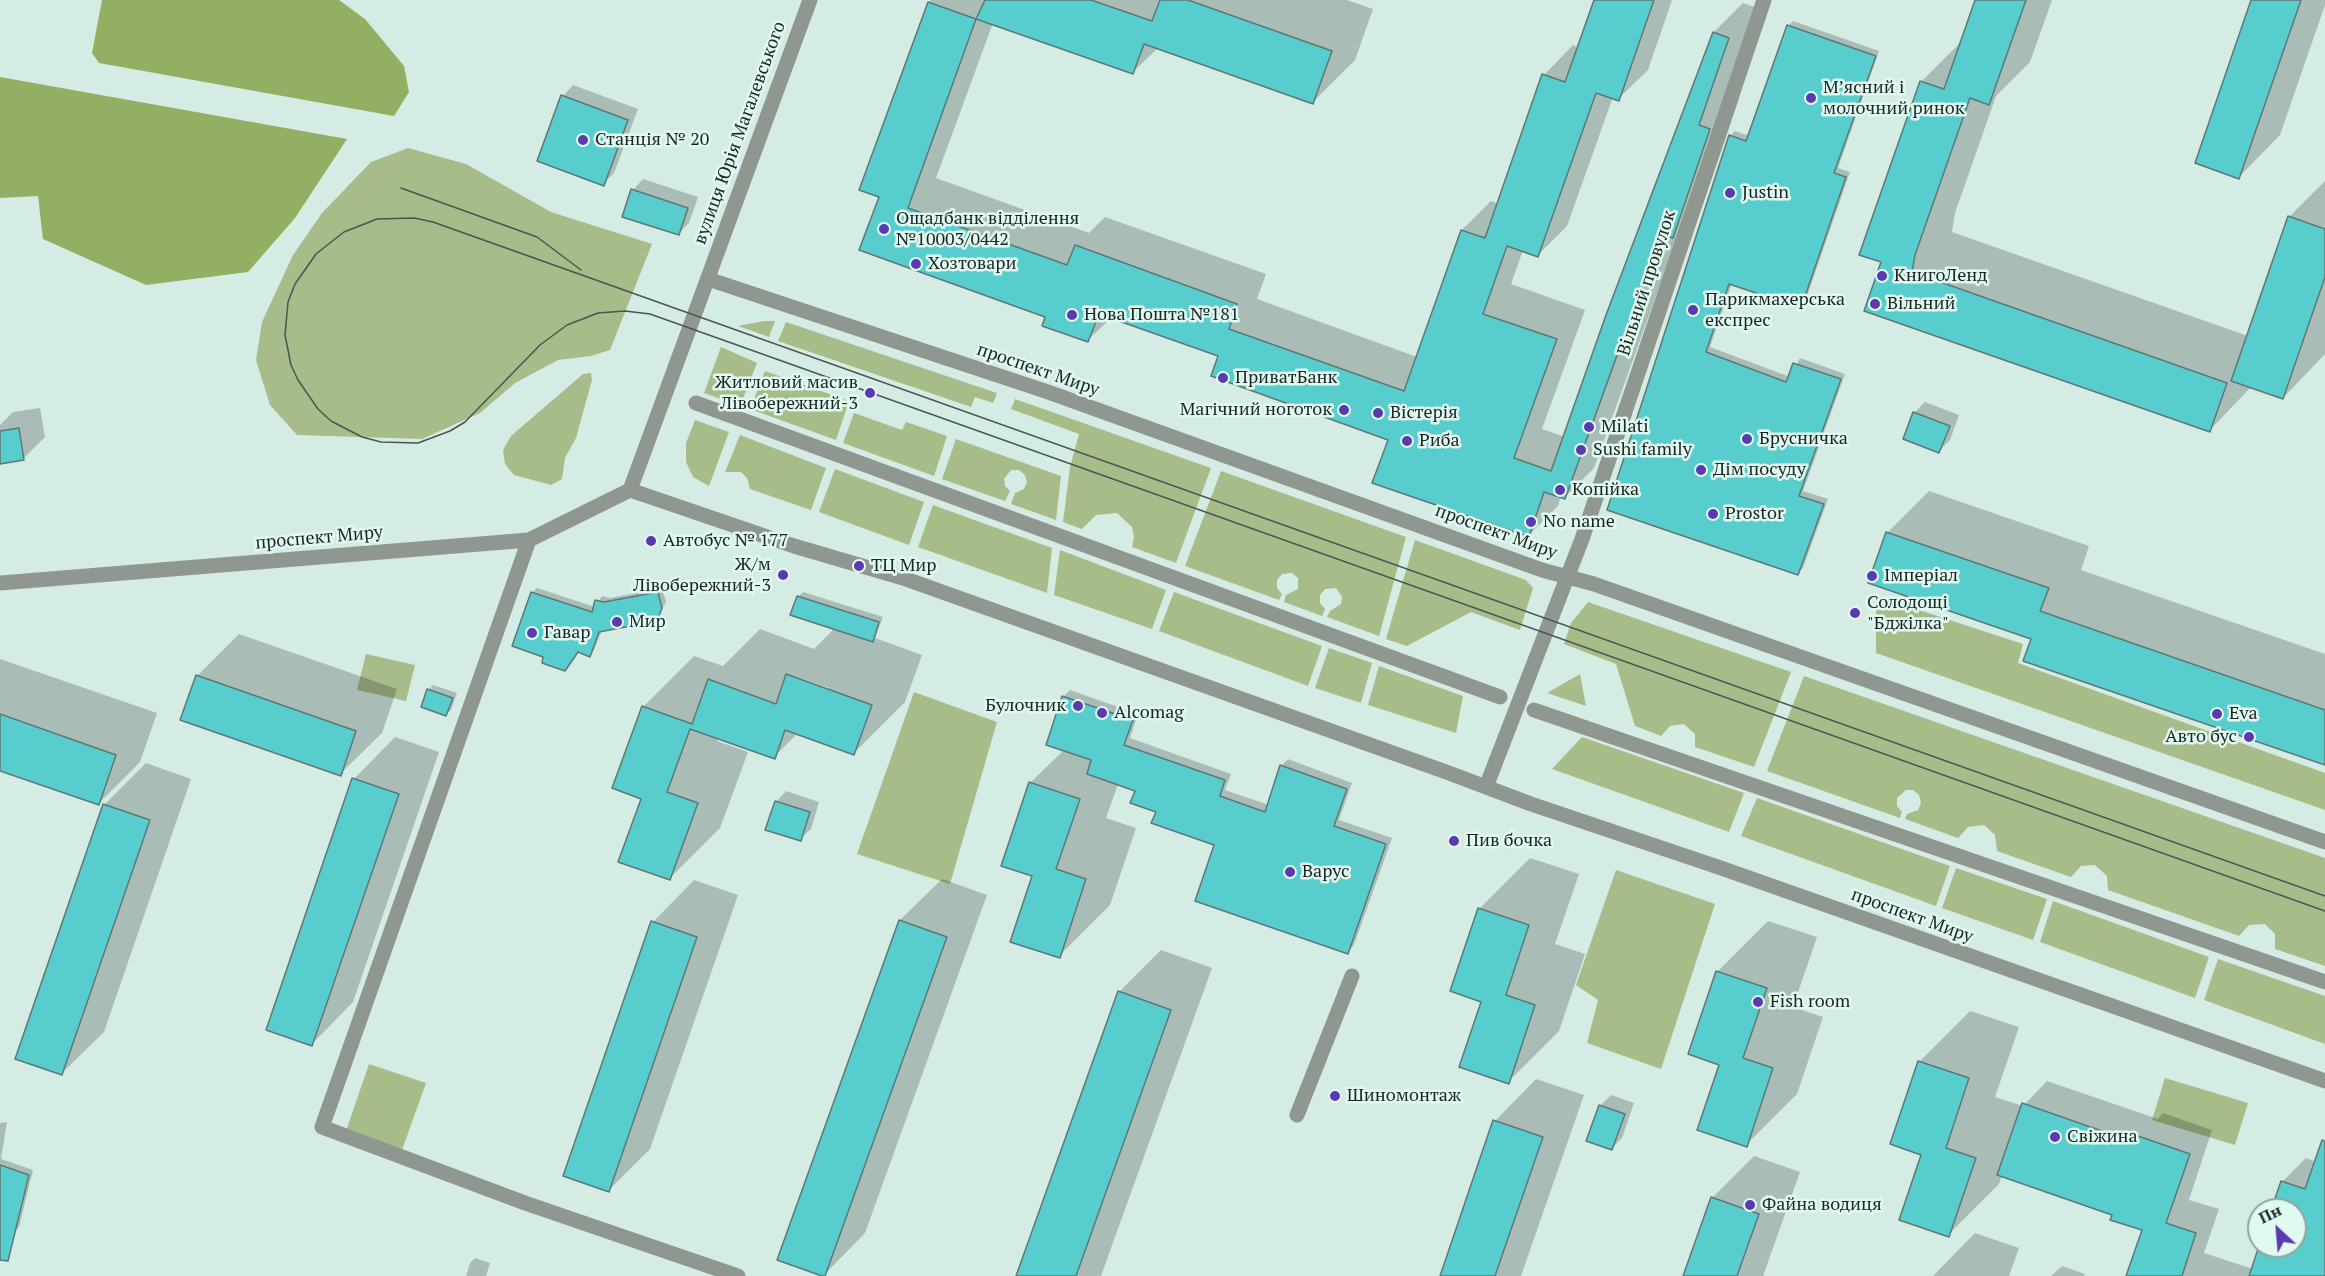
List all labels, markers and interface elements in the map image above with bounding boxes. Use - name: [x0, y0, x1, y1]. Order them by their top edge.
- street label: вулиця Юрія Магалевського: [690, 19, 790, 247]
- place label: Мʼясний і молочний ринок: [1823, 77, 1965, 119]
- marker: Мʼясний і молочний ринок: [1804, 91, 1818, 105]
- place label: Станція № 20: [595, 129, 709, 151]
- marker: Станція № 20: [576, 133, 590, 147]
- place label: Justin: [1742, 182, 1789, 204]
- marker: Justin: [1723, 186, 1737, 200]
- place label: Ощадбанк відділення №10003/0442: [896, 208, 1079, 250]
- street label: Вільний провулок: [1613, 208, 1681, 358]
- marker: Ощадбанк відділення №10003/0442: [877, 222, 891, 236]
- place label: Хозтовари: [928, 253, 1017, 275]
- marker: Хозтовари: [909, 257, 923, 271]
- place label: КнигоЛенд: [1894, 265, 1988, 287]
- marker: КнигоЛенд: [1875, 269, 1889, 283]
- place label: Парикмахерська експрес: [1705, 289, 1845, 332]
- place label: Вільний: [1887, 293, 1955, 315]
- marker: Вільний: [1868, 297, 1882, 311]
- marker: Парикмахерська експрес: [1686, 303, 1700, 317]
- place label: Нова Пошта №181: [1084, 304, 1239, 326]
- marker: Нова Пошта №181: [1065, 308, 1079, 322]
- street label: проспект Миру: [974, 339, 1102, 401]
- place label: ПриватБанк: [1235, 367, 1337, 389]
- marker: ПриватБанк: [1216, 371, 1230, 385]
- place label: Житловий масив Лівобережний-3: [715, 372, 858, 415]
- marker: Житловий масив Лівобережний-3: [863, 386, 877, 400]
- place label: Магічний ноготок: [1180, 399, 1332, 421]
- place label: Вістерія: [1390, 402, 1458, 424]
- marker: Магічний ноготок: [1337, 403, 1351, 417]
- marker: Вістерія: [1371, 406, 1385, 420]
- place label: Milati: [1601, 416, 1649, 438]
- marker: Milati: [1582, 420, 1596, 434]
- place label: Брусничка: [1759, 428, 1848, 450]
- place label: Риба: [1419, 430, 1460, 452]
- marker: Брусничка: [1740, 432, 1754, 446]
- marker: Риба: [1400, 434, 1414, 448]
- place label: Sushi family: [1593, 439, 1692, 461]
- marker: Sushi family: [1574, 443, 1588, 457]
- place label: Дім посуду: [1713, 459, 1806, 481]
- marker: Дім посуду: [1694, 463, 1708, 477]
- place label: Копійка: [1572, 479, 1639, 501]
- marker: Копійка: [1553, 483, 1567, 497]
- street label: проспект Миру: [1432, 500, 1560, 564]
- place label: Prostor: [1725, 503, 1784, 525]
- marker: Prostor: [1706, 507, 1720, 521]
- place label: No name: [1543, 511, 1615, 533]
- marker: No name: [1524, 515, 1538, 529]
- street label: проспект Миру: [254, 522, 384, 554]
- place label: Автобус № 177: [663, 530, 788, 552]
- marker: Автобус № 177: [644, 534, 658, 548]
- place label: Ж/м Лівобережний-3: [633, 554, 771, 596]
- place label: ТЦ Мир: [871, 555, 937, 577]
- marker: ТЦ Мир: [852, 559, 866, 573]
- place label: Імперіал: [1884, 565, 1958, 587]
- marker: Ж/м Лівобережний-3: [776, 568, 790, 582]
- marker: Імперіал: [1865, 569, 1879, 583]
- place label: Солодощі "Бджілка": [1867, 592, 1949, 634]
- marker: Солодощі "Бджілка": [1848, 606, 1862, 620]
- place label: Мир: [629, 611, 666, 633]
- marker: Мир: [610, 615, 624, 629]
- place label: Гавар: [544, 622, 591, 644]
- marker: Гавар: [525, 626, 539, 640]
- place label: Булочник: [985, 695, 1066, 717]
- marker: Булочник: [1071, 699, 1085, 713]
- place label: Alcomag: [1114, 702, 1184, 724]
- place label: Eva: [2229, 703, 2258, 725]
- marker: Alcomag: [1095, 706, 1109, 720]
- marker: Eva: [2210, 707, 2224, 721]
- place label: Авто бус: [2165, 726, 2237, 748]
- marker: Авто бус: [2242, 730, 2256, 744]
- place label: Пив бочка: [1466, 830, 1552, 852]
- marker: Пив бочка: [1447, 834, 1461, 848]
- place label: Варус: [1302, 861, 1349, 883]
- marker: Варус: [1283, 865, 1297, 879]
- street label: проспект Миру: [1848, 884, 1976, 948]
- place label: Fish room: [1770, 991, 1850, 1013]
- marker: Fish room: [1751, 995, 1765, 1009]
- place label: Шиномонтаж: [1347, 1085, 1461, 1107]
- marker: Шиномонтаж: [1328, 1089, 1342, 1103]
- place label: Свіжина: [2067, 1126, 2138, 1148]
- marker: Свіжина: [2048, 1130, 2062, 1144]
- place label: Файна водиця: [1762, 1194, 1882, 1216]
- marker: Файна водиця: [1743, 1198, 1757, 1212]
- north arrow: [2247, 1198, 2307, 1258]
- text: Пн: [2255, 1199, 2285, 1228]

